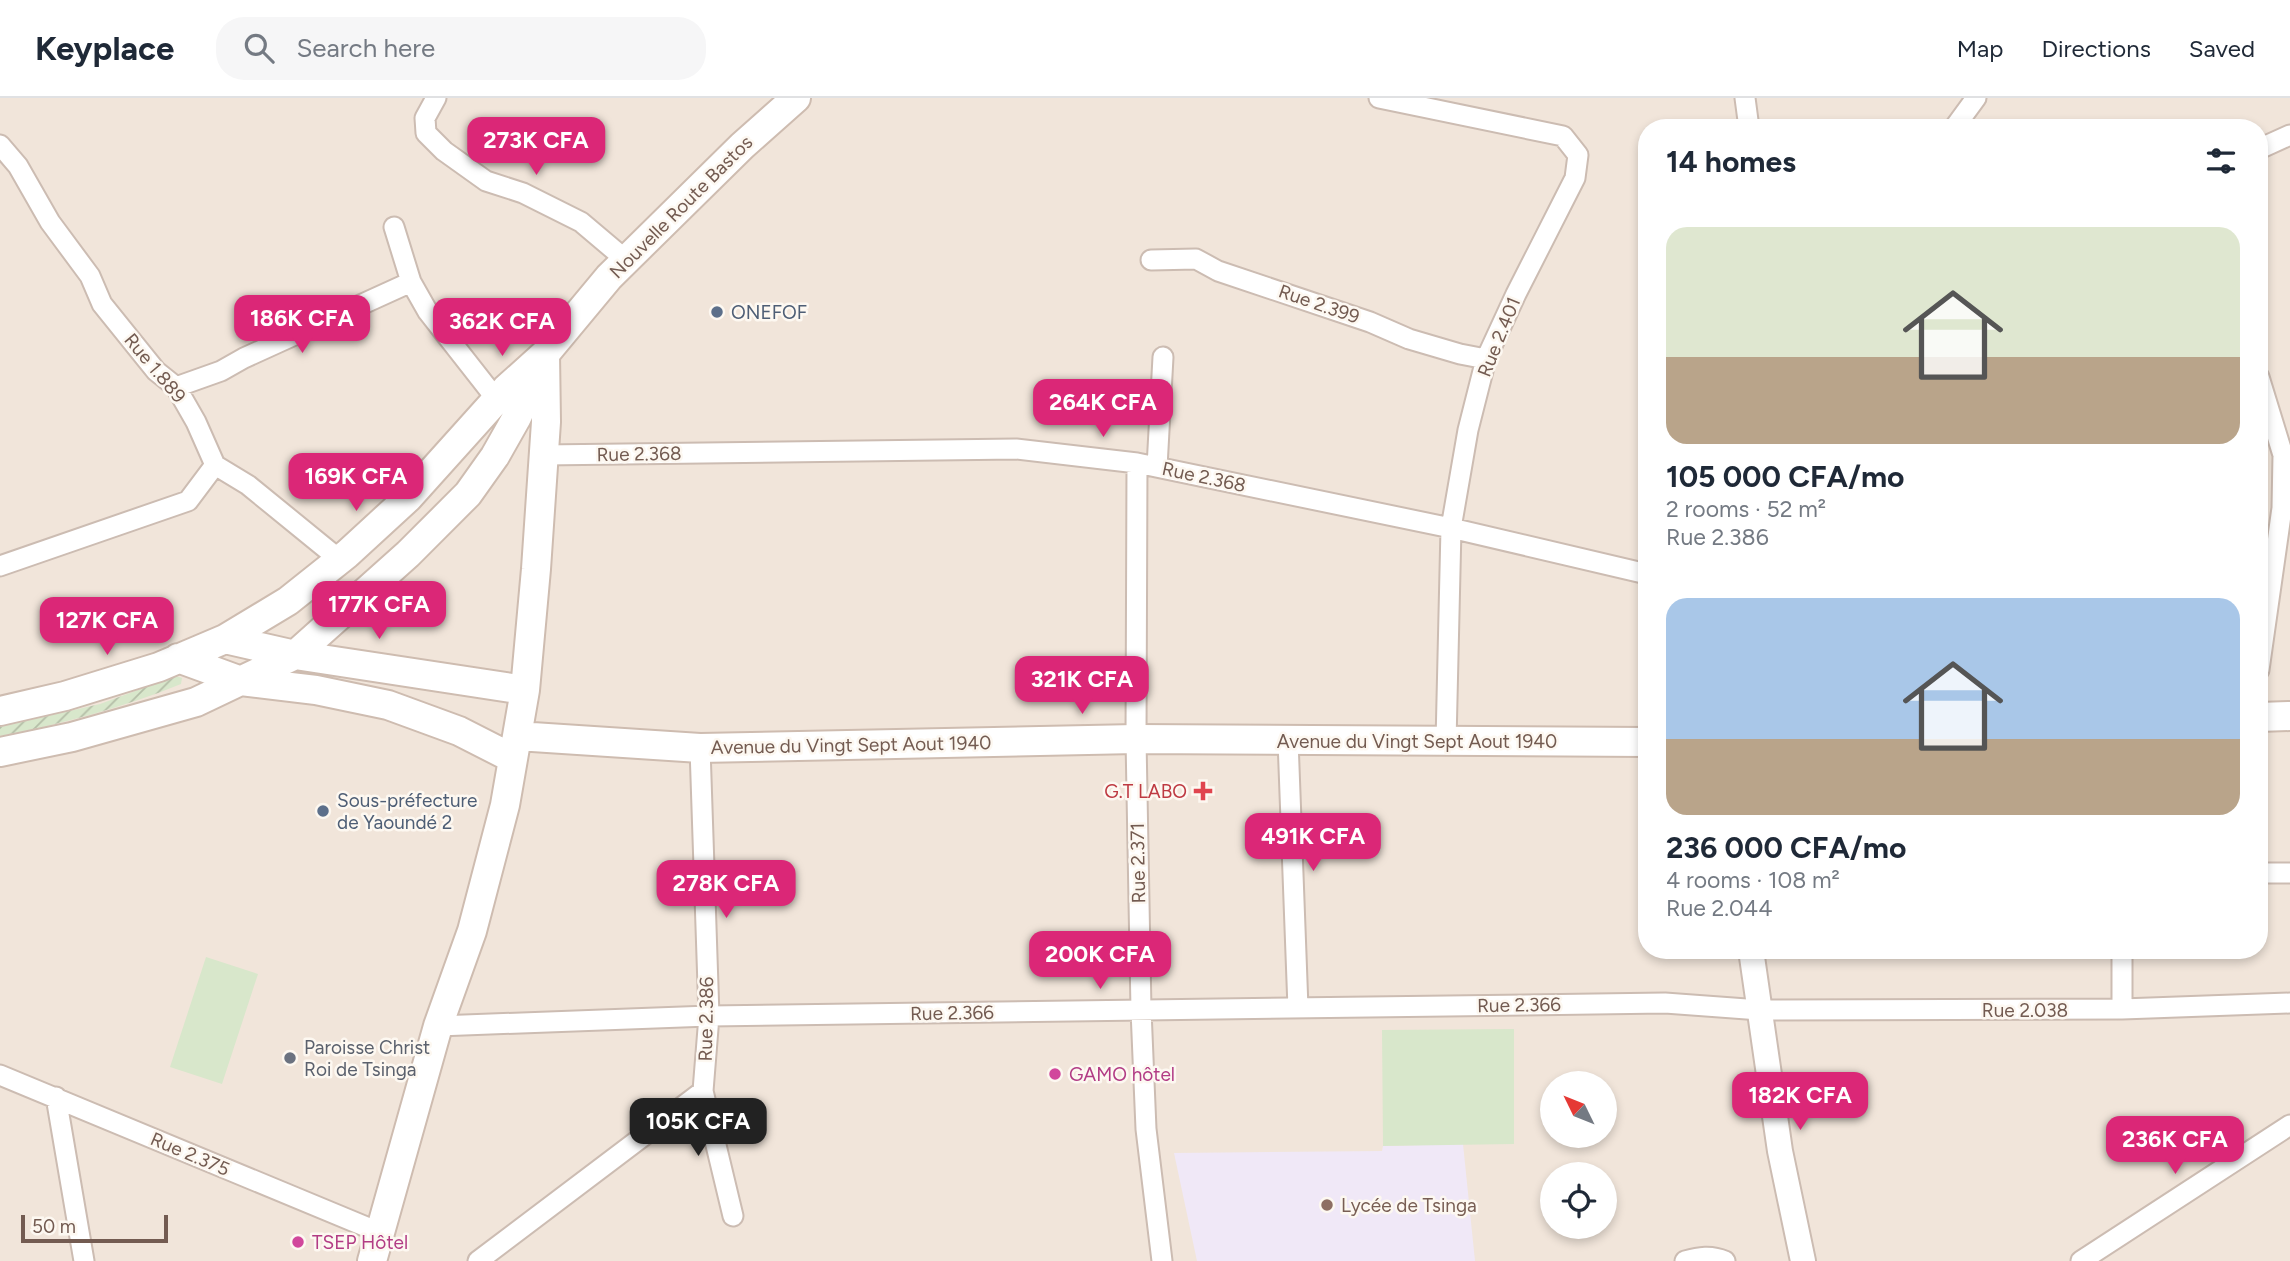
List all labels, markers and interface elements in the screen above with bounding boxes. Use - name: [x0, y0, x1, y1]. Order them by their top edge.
- search box: [216, 17, 706, 80]
- text: Keyplace: [35, 29, 174, 68]
- icon: search: [240, 29, 278, 67]
- text: Search here: [296, 32, 435, 64]
- text: Map: [1957, 34, 2003, 63]
- text: Directions: [2041, 34, 2151, 63]
- text: Saved: [2189, 34, 2255, 63]
- pin: 273K CFA: [464, 118, 608, 177]
- text: 273K CFA: [483, 126, 589, 154]
- street label: Nouvelle Route Bastos: [605, 131, 757, 283]
- icon: filters: [2202, 142, 2240, 180]
- text: 14 homes: [1666, 143, 1796, 180]
- icon: home: [1890, 272, 2016, 398]
- street label: Rue 2.399: [1276, 279, 1362, 329]
- street label: Rue 2.401: [1473, 294, 1525, 380]
- pin: 186K CFA: [230, 296, 374, 355]
- pin: 362K CFA: [430, 299, 574, 358]
- place label: ONEFOF: [731, 301, 807, 324]
- text: 186K CFA: [250, 304, 354, 332]
- marker: ONEFOF: [709, 304, 725, 320]
- text: 362K CFA: [449, 307, 555, 335]
- street label: Rue 1.889: [119, 329, 191, 407]
- pin: 264K CFA: [1031, 380, 1175, 439]
- text: 264K CFA: [1049, 388, 1157, 416]
- street label: Rue 2.368: [596, 442, 682, 466]
- pin: 169K CFA: [284, 454, 428, 513]
- street label: Rue 2.368: [1160, 457, 1248, 497]
- text: 105 000 CFA/mo: [1666, 458, 1904, 495]
- text: 169K CFA: [304, 462, 408, 490]
- text: 2 rooms · 52 m²: [1666, 495, 1826, 523]
- text: Rue 2.386: [1666, 523, 1769, 551]
- pin: 177K CFA: [307, 582, 451, 641]
- text: 177K CFA: [328, 590, 430, 618]
- pin: 127K CFA: [35, 598, 179, 657]
- text: 127K CFA: [56, 606, 158, 634]
- icon: home: [1890, 643, 2016, 769]
- pin: 321K CFA: [1010, 656, 1154, 716]
- text: 321K CFA: [1031, 665, 1133, 693]
- street label: Avenue du Vingt Sept Aout 1940: [1277, 730, 1557, 753]
- street label: Avenue du Vingt Sept Aout 1940: [711, 731, 991, 759]
- place label: G.T LABO: [1104, 780, 1187, 803]
- marker: G.T LABO: [1193, 781, 1213, 801]
- place label: Sous-préfecture de Yaoundé 2: [337, 789, 477, 834]
- marker: Sous-préfecture de Yaoundé 2: [315, 803, 331, 819]
- pin: 491K CFA: [1241, 814, 1385, 873]
- text: 491K CFA: [1261, 822, 1365, 850]
- street label: Rue 2.371: [1126, 823, 1150, 903]
- text: 236 000 CFA/mo: [1666, 829, 1906, 866]
- pin: 278K CFA: [654, 860, 798, 920]
- text: 4 rooms · 108 m²: [1666, 866, 1840, 894]
- text: 278K CFA: [673, 869, 779, 897]
- text: Rue 2.044: [1666, 894, 1772, 922]
- pin: 200K CFA: [1028, 932, 1172, 991]
- text: 200K CFA: [1045, 940, 1155, 968]
- street label: Rue 2.386: [694, 976, 718, 1062]
- street label: Rue 2.366: [1477, 993, 1561, 1017]
- street label: Rue 2.038: [1982, 999, 2068, 1022]
- street label: Rue 2.366: [910, 1001, 994, 1025]
- place label: Paroisse Christ Roi de Tsinga: [304, 1036, 430, 1081]
- marker: Paroisse Christ Roi de Tsinga: [282, 1050, 298, 1066]
- place label: GAMO hôtel: [1069, 1063, 1175, 1086]
- marker: GAMO hôtel: [1047, 1066, 1063, 1082]
- north arrow: [1540, 1071, 1617, 1148]
- map controls: [1540, 1071, 1617, 1239]
- pin: 182K CFA: [1728, 1072, 1872, 1132]
- text: 182K CFA: [1748, 1081, 1852, 1109]
- pin: 105K CFA: [626, 1098, 770, 1158]
- text: 105K CFA: [646, 1107, 750, 1135]
- pin: 236K CFA: [2103, 1116, 2247, 1176]
- text: 236K CFA: [2122, 1125, 2228, 1153]
- street label: Rue 2.375: [147, 1127, 233, 1181]
- button: locate: [1540, 1162, 1617, 1239]
- place label: Lycée de Tsinga: [1341, 1194, 1477, 1217]
- marker: Lycée de Tsinga: [1319, 1197, 1335, 1213]
- scale bar: [21, 1212, 168, 1244]
- text: 50 m: [32, 1215, 76, 1238]
- place label: TSEP Hôtel: [312, 1231, 408, 1254]
- marker: TSEP Hôtel: [290, 1234, 306, 1250]

